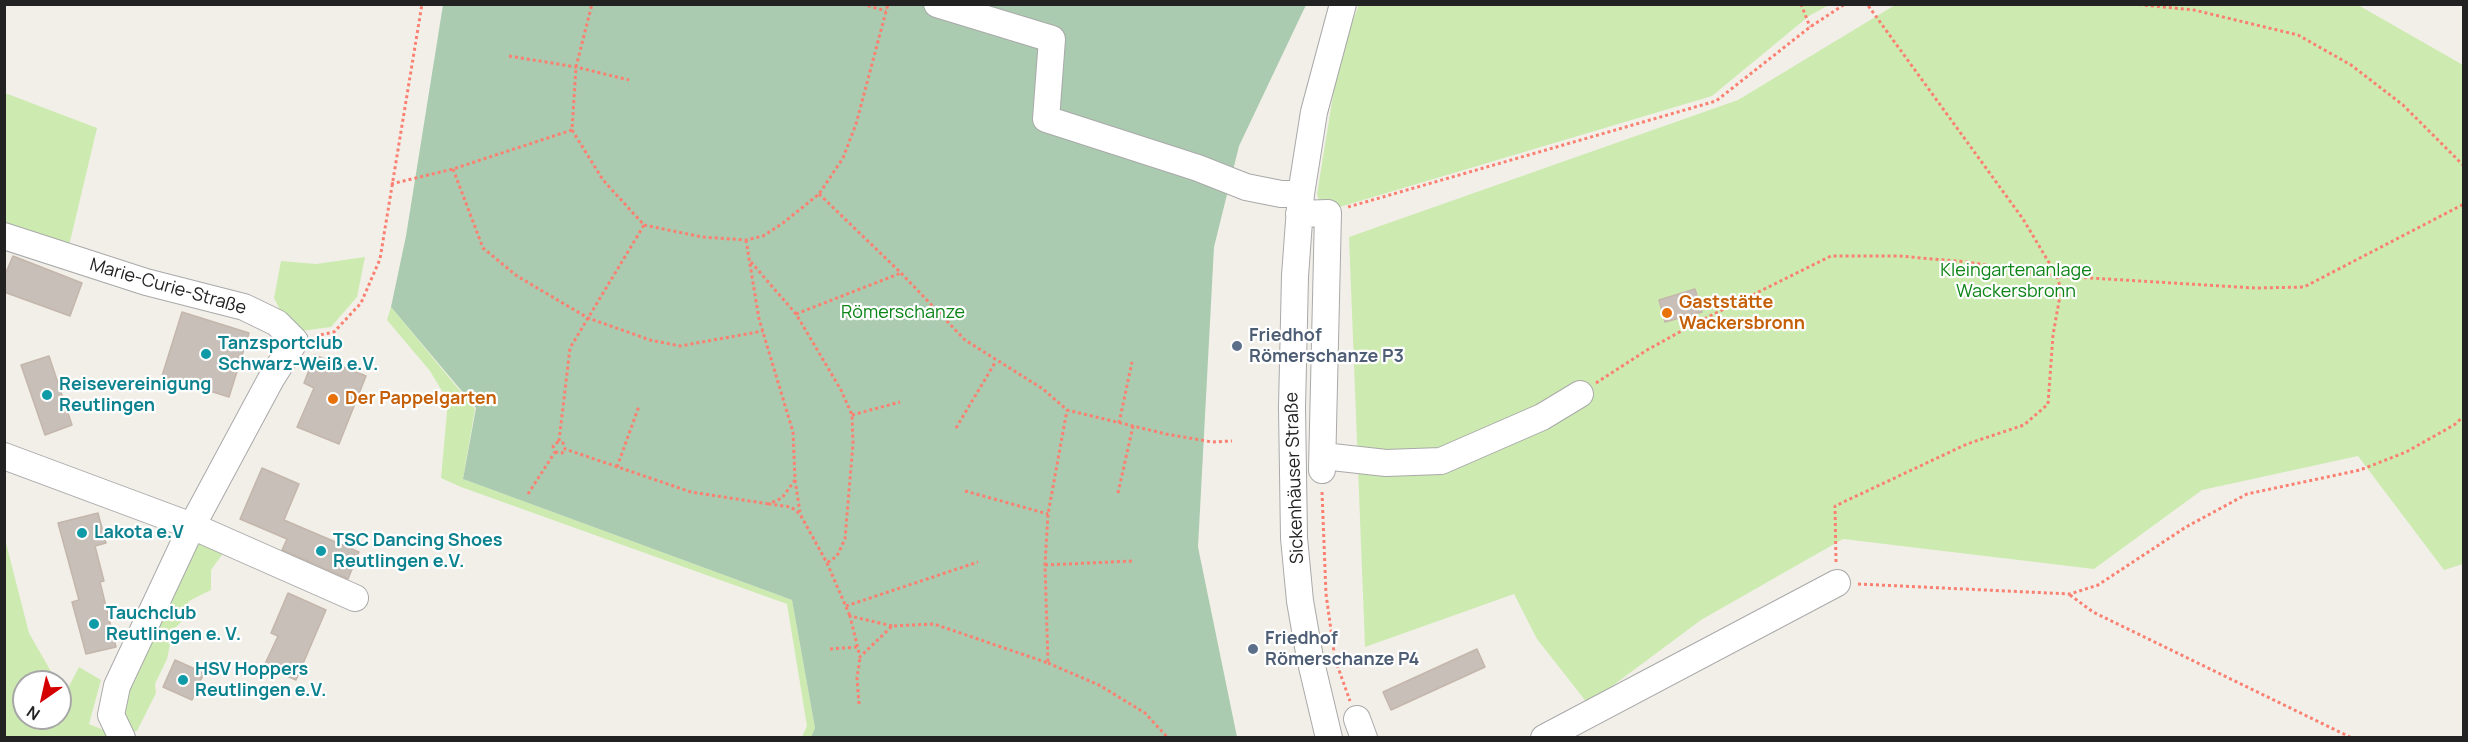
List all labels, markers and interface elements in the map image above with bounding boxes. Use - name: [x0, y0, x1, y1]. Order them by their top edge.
- street label: Marie-Curie-Straße: [87, 254, 249, 320]
- park label: Kleingartenanlage Wackersbronn: [1940, 260, 2092, 302]
- place label: Gaststätte Wackersbronn: [1679, 292, 1805, 334]
- park label: Römerschanze: [841, 302, 965, 324]
- marker: Gaststätte Wackersbronn: [1660, 306, 1674, 320]
- place label: Friedhof Römerschanze P3: [1249, 325, 1404, 368]
- place label: Tanzsportclub Schwarz-Weiß e.V.: [218, 333, 378, 376]
- marker: Friedhof Römerschanze P3: [1230, 339, 1244, 353]
- marker: Tanzsportclub Schwarz-Weiß e.V.: [199, 347, 213, 361]
- place label: Reisevereinigung Reutlingen: [59, 374, 211, 416]
- marker: Reisevereinigung Reutlingen: [40, 388, 54, 402]
- place label: Der Pappelgarten: [345, 388, 497, 410]
- marker: Der Pappelgarten: [326, 392, 340, 406]
- street label: Sickenhäuser Straße: [1281, 392, 1309, 564]
- place label: Lakota e.V: [94, 522, 184, 544]
- marker: Lakota e.V: [75, 526, 89, 540]
- place label: TSC Dancing Shoes Reutlingen e.V.: [333, 530, 503, 572]
- marker: TSC Dancing Shoes Reutlingen e.V.: [314, 544, 328, 558]
- place label: Tauchclub Reutlingen e. V.: [106, 603, 241, 646]
- marker: Tauchclub Reutlingen e. V.: [87, 617, 101, 631]
- place label: Friedhof Römerschanze P4: [1265, 628, 1420, 670]
- marker: Friedhof Römerschanze P4: [1246, 642, 1260, 656]
- place label: HSV Hoppers Reutlingen e.V.: [195, 659, 326, 702]
- north arrow: [12, 670, 72, 730]
- marker: HSV Hoppers Reutlingen e.V.: [176, 673, 190, 687]
- text: N: [22, 701, 44, 726]

